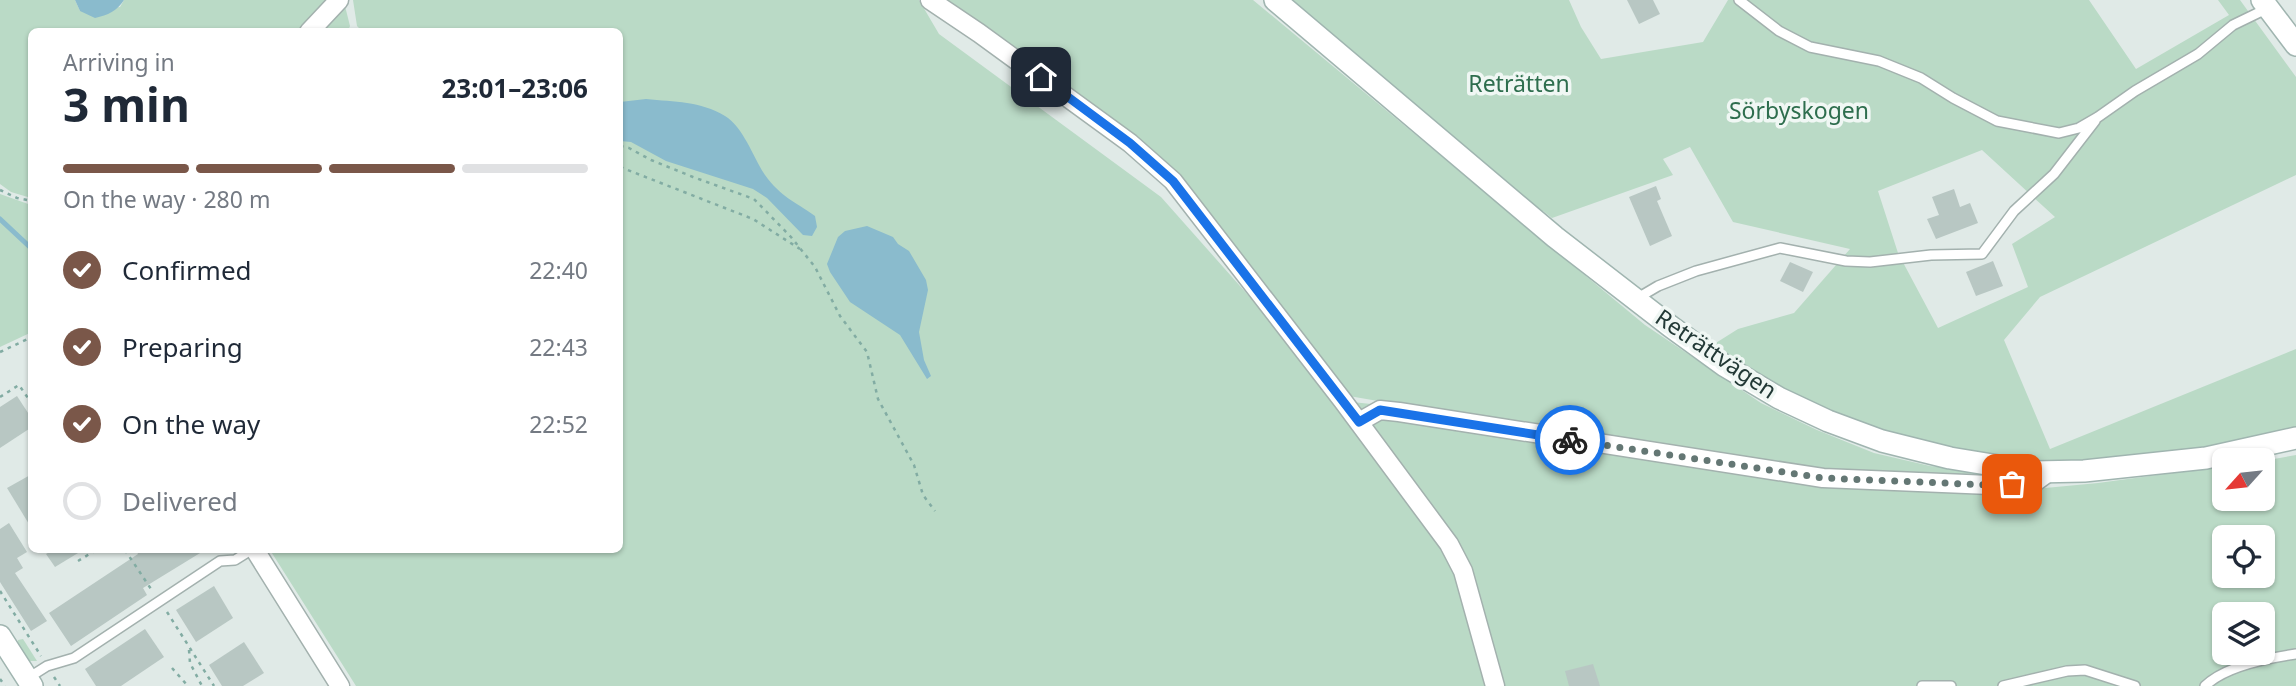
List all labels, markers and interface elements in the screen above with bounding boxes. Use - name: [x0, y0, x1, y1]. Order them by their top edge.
- text: Arriving in: [63, 46, 175, 78]
- pin: [1011, 47, 1071, 107]
- icon: home: [1022, 58, 1060, 96]
- park label: Reträtten: [1468, 67, 1570, 99]
- text: 23:01–23:06: [441, 70, 588, 106]
- text: 3 min: [63, 73, 190, 135]
- park label: Sörbyskogen: [1729, 94, 1869, 126]
- text: On the way · 280 m: [63, 183, 270, 215]
- icon: check: [63, 251, 101, 289]
- text: Confirmed: [122, 252, 252, 288]
- text: 22:40: [529, 254, 588, 286]
- street label: Reträttvägen: [1650, 301, 1784, 406]
- icon: check: [63, 328, 101, 366]
- text: Preparing: [122, 329, 243, 365]
- text: 22:43: [529, 331, 588, 363]
- icon: check: [63, 405, 101, 443]
- courier: [1535, 405, 1605, 475]
- text: On the way: [122, 406, 260, 442]
- text: 22:52: [529, 408, 588, 440]
- icon: bike: [1551, 421, 1589, 459]
- north arrow: [2212, 448, 2275, 511]
- map controls: [2212, 448, 2275, 665]
- pin: [1982, 454, 2042, 514]
- icon: bag: [1993, 465, 2031, 503]
- text: Delivered: [122, 483, 238, 519]
- button: locate: [2212, 525, 2275, 588]
- button: layers: [2212, 602, 2275, 665]

